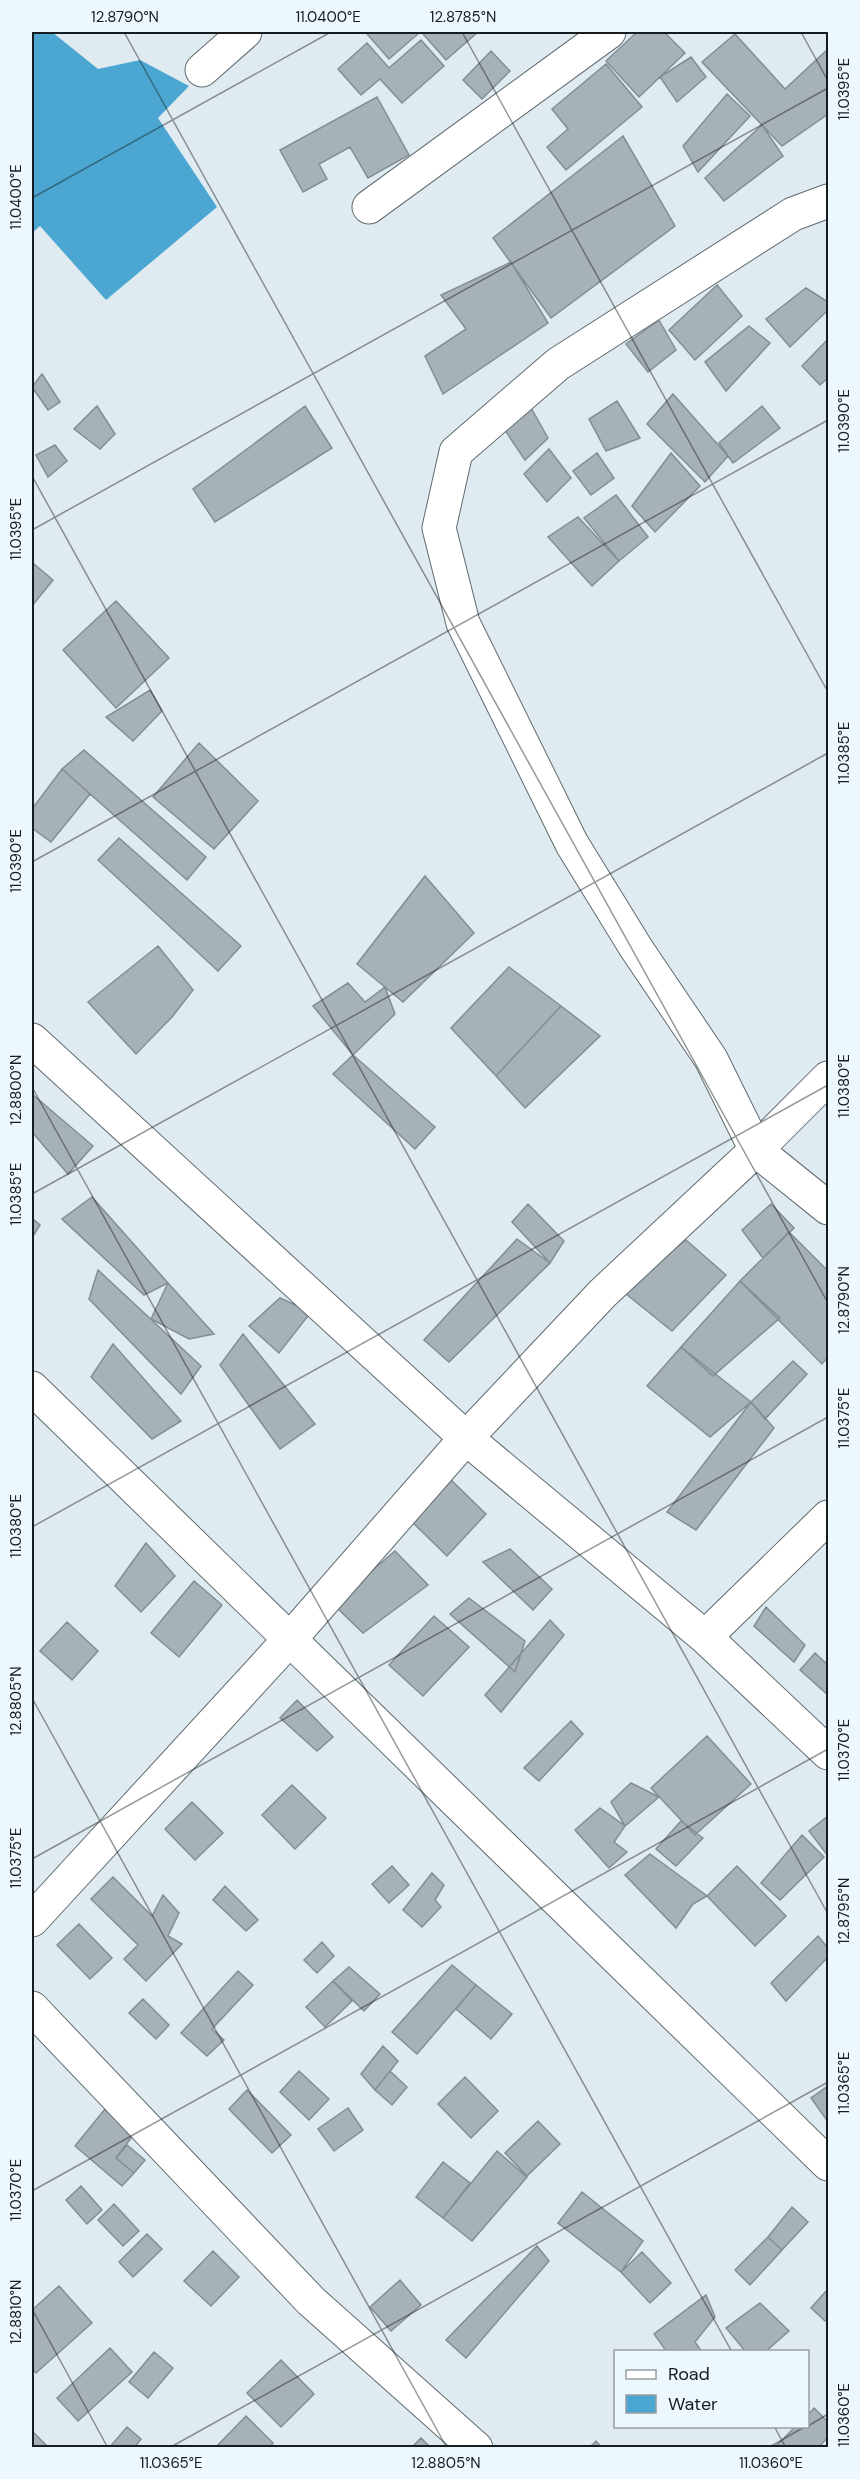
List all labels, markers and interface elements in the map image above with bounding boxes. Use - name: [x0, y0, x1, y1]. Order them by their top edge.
- text: 12.8790°N: [91, 7, 159, 27]
- text: 11.0400°E: [295, 7, 361, 27]
- text: 12.8785°N: [430, 7, 496, 27]
- text: 11.0395°E: [834, 58, 854, 120]
- text: 11.0400°E: [6, 164, 26, 230]
- text: 11.0390°E: [834, 389, 854, 453]
- text: 11.0395°E: [6, 498, 26, 560]
- text: 11.0385°E: [834, 722, 854, 784]
- text: 11.0390°E: [6, 829, 26, 893]
- text: 11.0380°E: [834, 1054, 854, 1118]
- text: 12.8800°N: [6, 1055, 26, 1125]
- text: 11.0385°E: [6, 1163, 26, 1225]
- text: 12.8790°N: [834, 1266, 854, 1334]
- text: 11.0375°E: [834, 1388, 854, 1448]
- text: 11.0380°E: [6, 1494, 26, 1558]
- text: 12.8805°N: [6, 1666, 26, 1736]
- text: 11.0370°E: [834, 1719, 854, 1781]
- text: 11.0375°E: [6, 1828, 26, 1888]
- text: 12.8795°N: [834, 1878, 854, 1944]
- text: 11.0365°E: [834, 2052, 854, 2114]
- text: 11.0370°E: [6, 2159, 26, 2221]
- text: 12.8810°N: [6, 2280, 26, 2344]
- legend: [614, 2350, 809, 2428]
- text: Road: [668, 2362, 710, 2386]
- text: 11.0360°E: [834, 2383, 854, 2447]
- text: Water: [668, 2392, 718, 2416]
- text: 11.0365°E: [140, 2453, 202, 2473]
- text: 12.8805°N: [411, 2453, 481, 2473]
- text: 11.0360°E: [739, 2453, 803, 2473]

